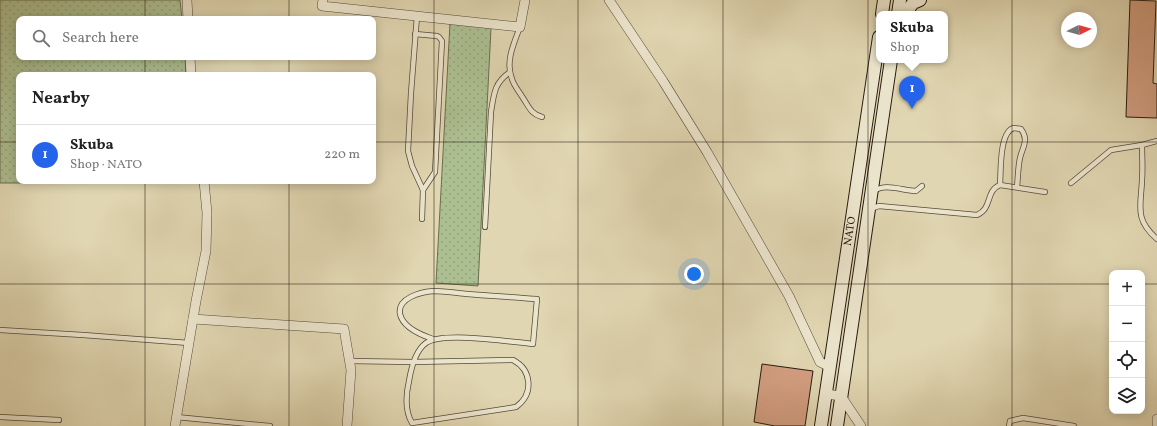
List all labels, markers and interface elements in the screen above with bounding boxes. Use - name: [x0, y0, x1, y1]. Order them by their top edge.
- popup: [876, 11, 948, 63]
- north arrow: [1061, 12, 1097, 48]
- search box: [16, 16, 376, 60]
- text: Skuba: [890, 18, 934, 39]
- icon: search: [30, 27, 52, 49]
- text: Search here: [62, 28, 139, 49]
- text: Shop: [890, 39, 919, 57]
- pin: 1: [899, 76, 925, 109]
- text: Nearby: [32, 87, 90, 110]
- text: Skuba: [70, 135, 114, 156]
- text: 1: [42, 146, 48, 164]
- text: 220 m: [324, 146, 360, 164]
- text: Shop · ΝΑΤΟ: [70, 156, 142, 174]
- street label: ΝΑΤΟ: [840, 215, 860, 247]
- your location: [684, 264, 704, 284]
- map controls: [1109, 270, 1145, 414]
- button: +: [1109, 270, 1145, 306]
- button: −: [1109, 306, 1145, 342]
- button: locate: [1109, 342, 1145, 378]
- button: layers: [1109, 378, 1145, 414]

